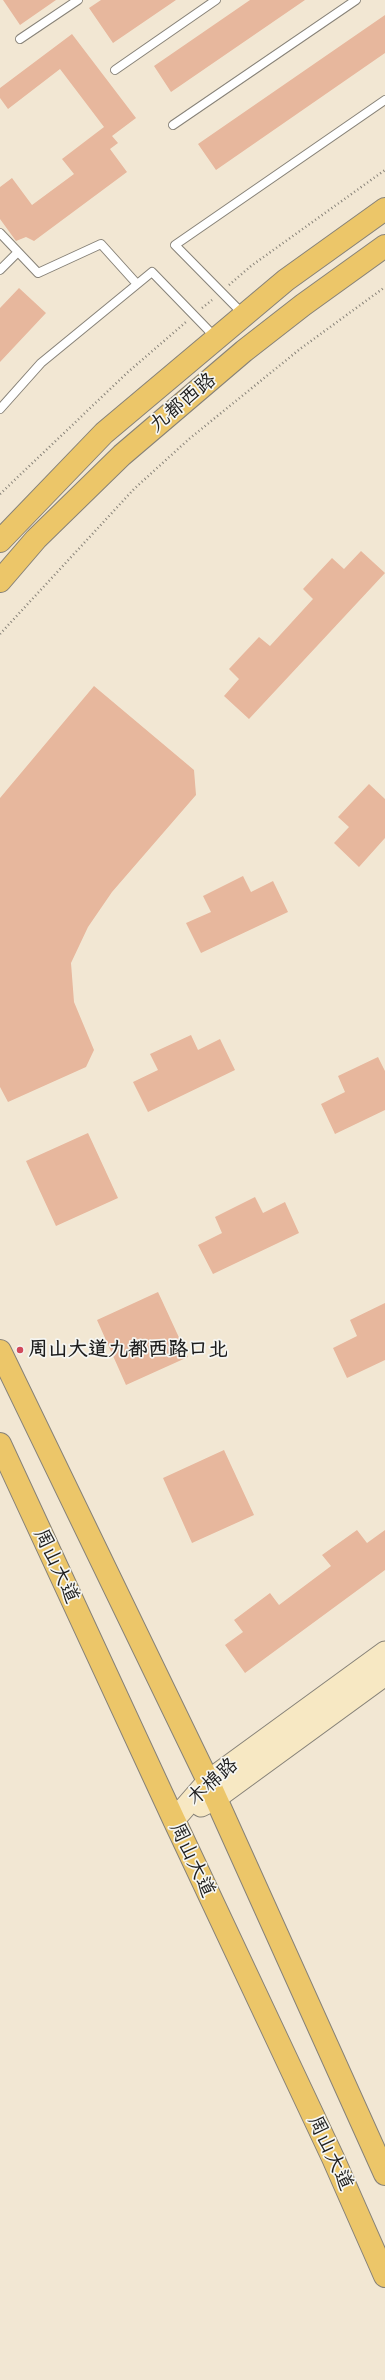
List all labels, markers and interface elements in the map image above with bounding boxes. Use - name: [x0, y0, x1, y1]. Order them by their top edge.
- street label: 九都西路: [145, 368, 221, 438]
- place label: 周山大道九都西路口北: [28, 1338, 228, 1362]
- marker: 周山大道九都西路口北: [15, 1345, 25, 1355]
- street label: 周山大道: [28, 1525, 84, 1607]
- street label: 木棉路: [183, 1753, 243, 1811]
- street label: 周山大道: [164, 1819, 220, 1901]
- street label: 周山大道: [302, 2112, 358, 2194]

